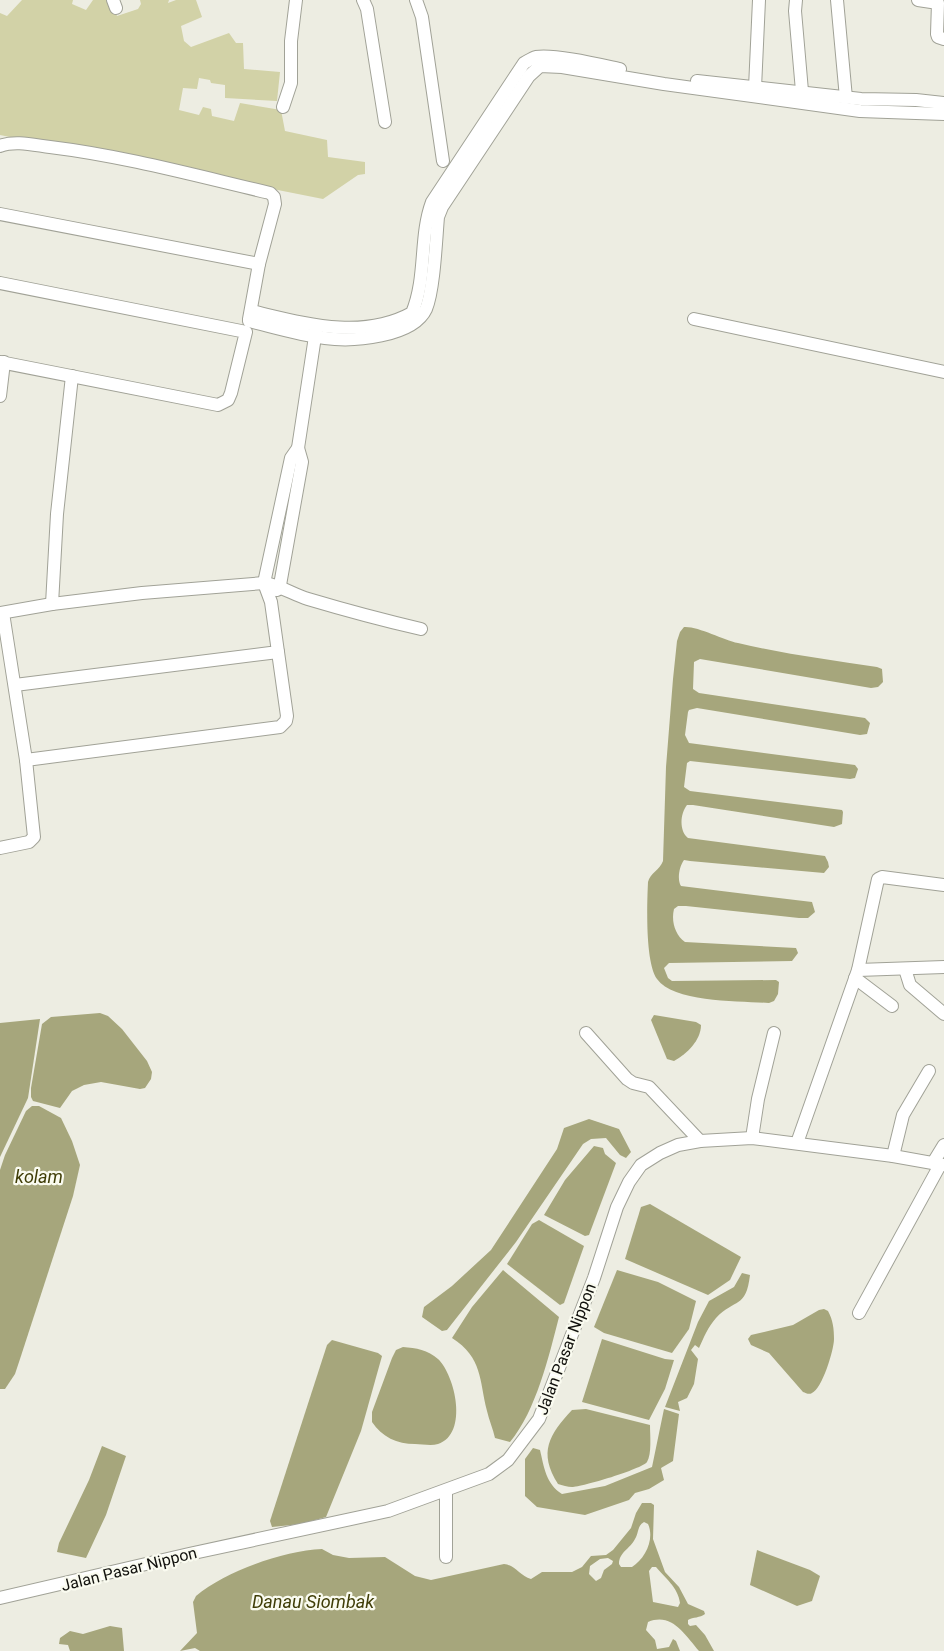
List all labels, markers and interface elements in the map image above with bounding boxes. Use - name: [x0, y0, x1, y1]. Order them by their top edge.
- water label: kolam: [15, 1166, 63, 1187]
- street label: Jalan Pasar Nippon: [532, 1281, 600, 1417]
- street label: Jalan Pasar Nippon: [59, 1543, 199, 1595]
- water label: Danau Siombak: [252, 1591, 375, 1612]

